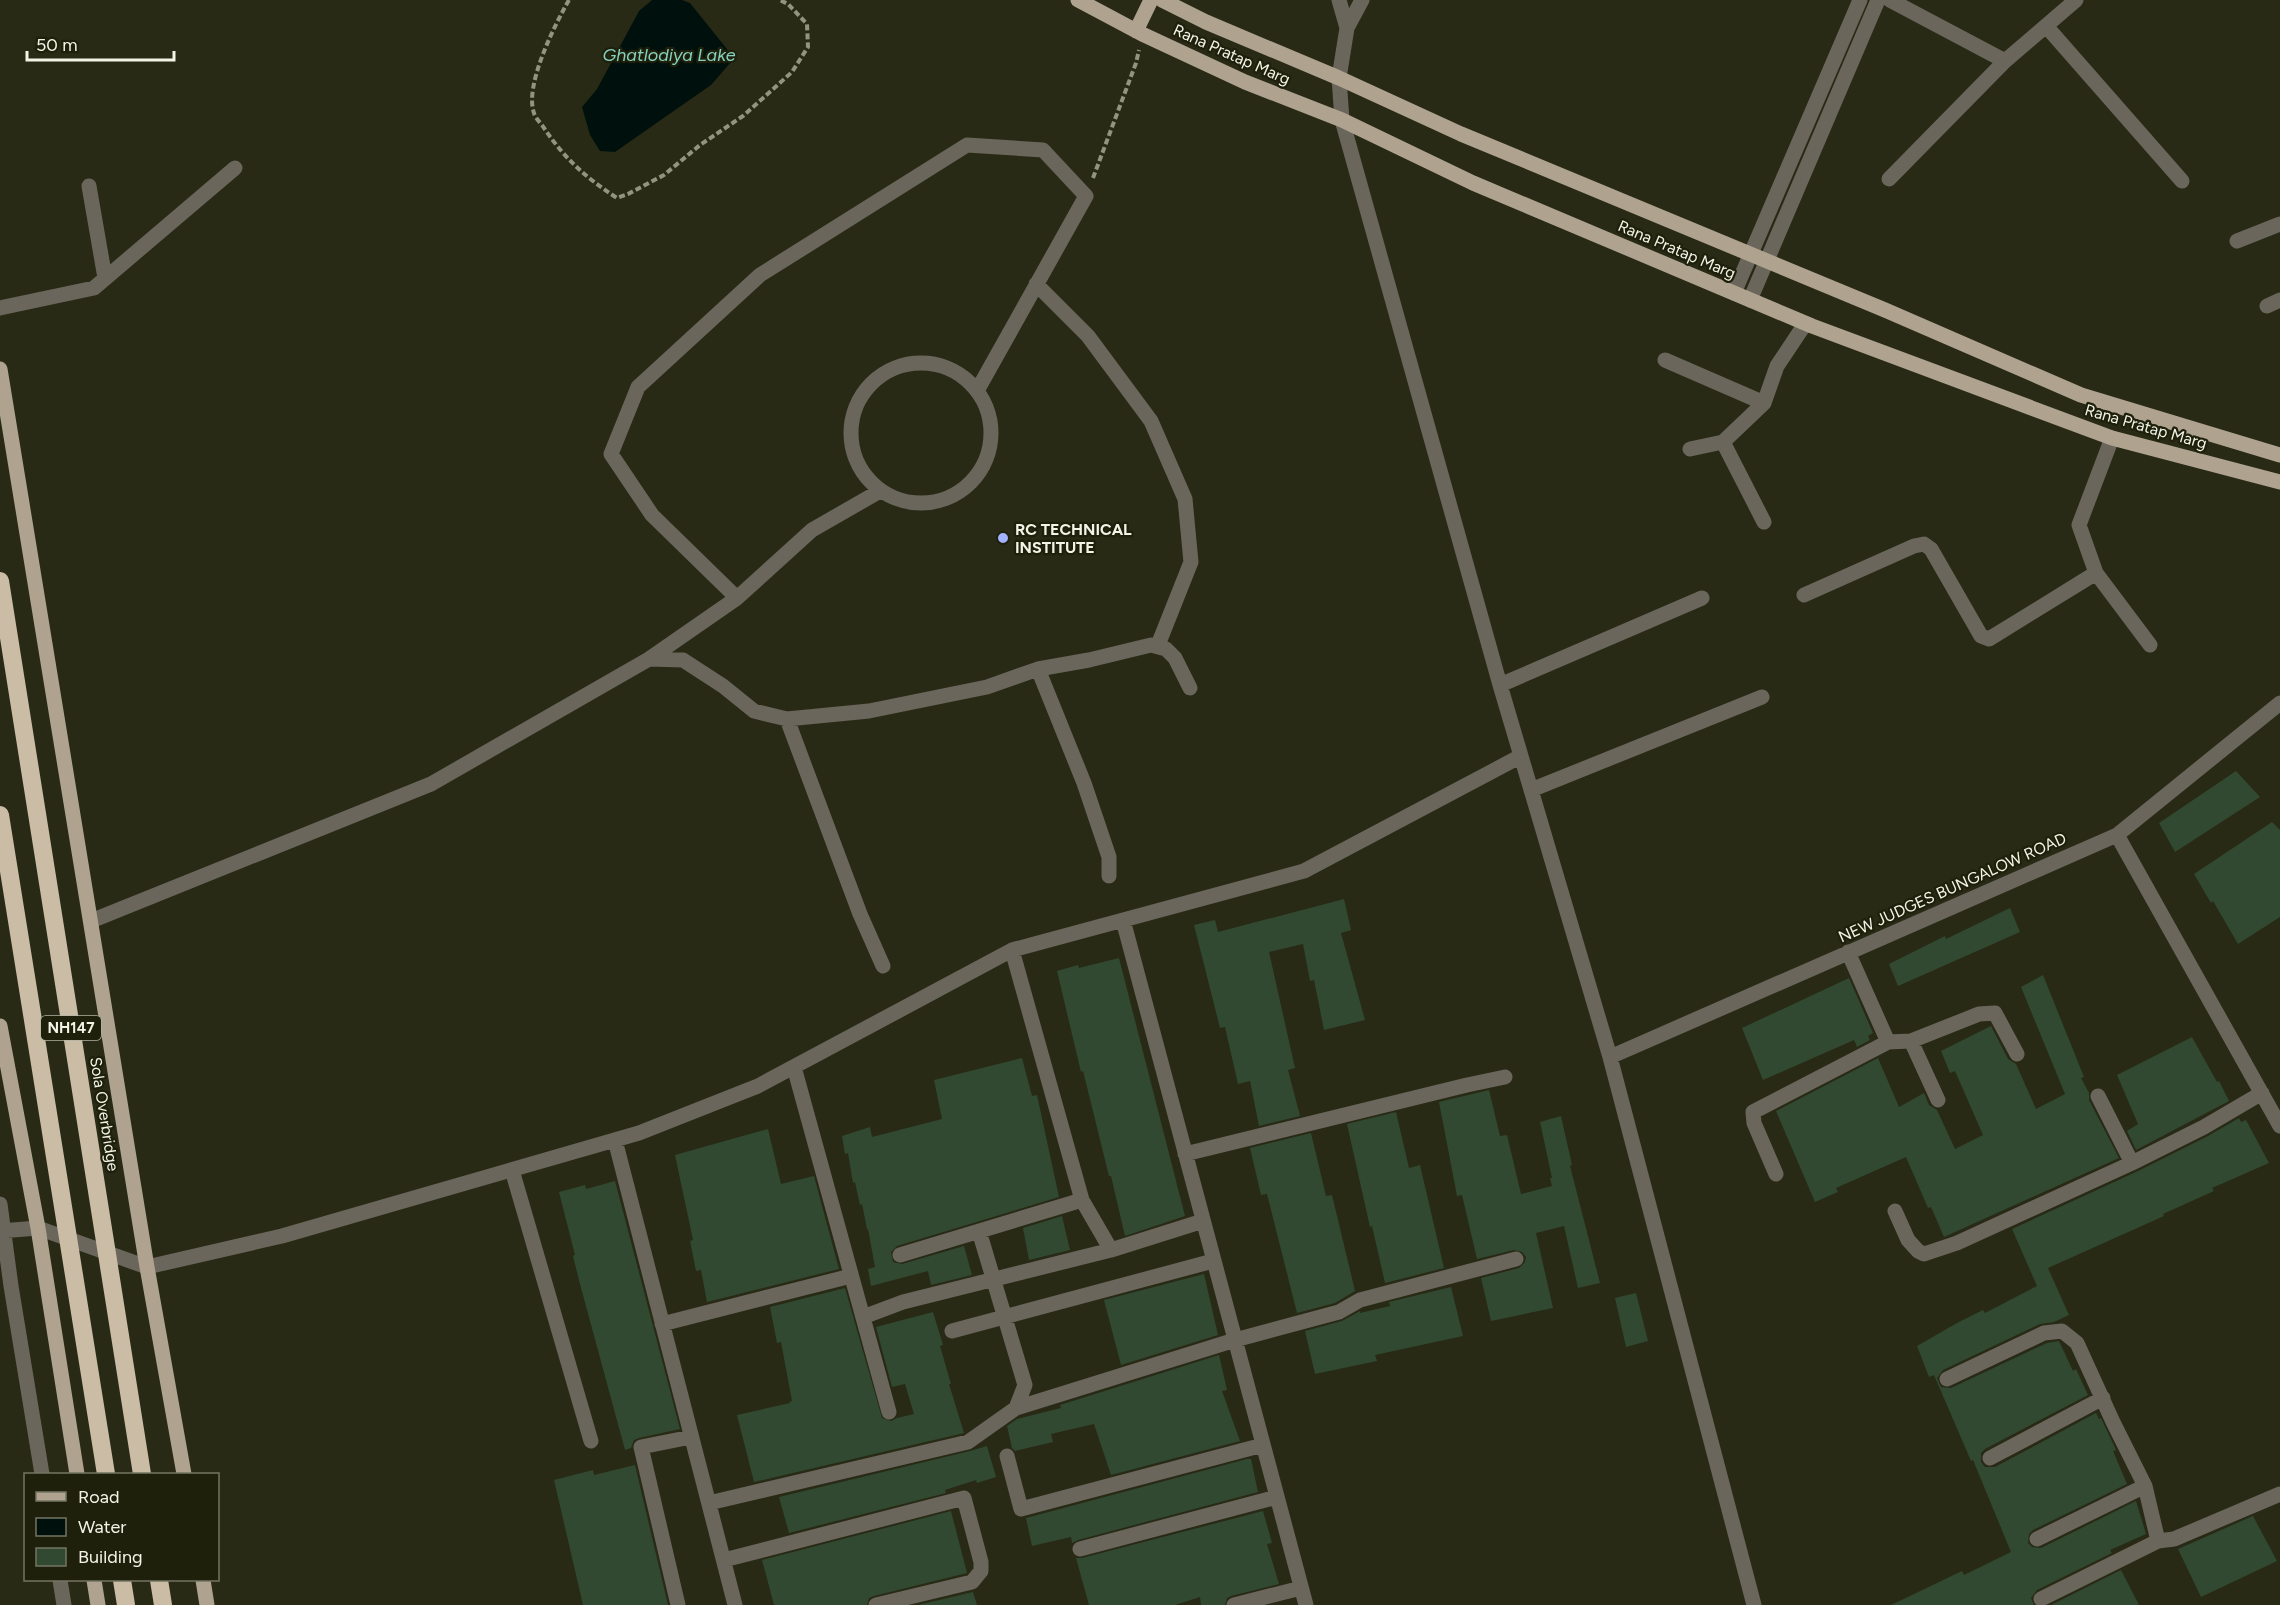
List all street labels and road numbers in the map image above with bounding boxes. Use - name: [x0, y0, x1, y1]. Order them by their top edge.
- street label: Rana Pratap Marg: [1170, 20, 1293, 89]
- street label: Rana Pratap Marg: [1615, 216, 1739, 283]
- street label: Rana Pratap Marg: [2083, 400, 2209, 453]
- street label: NEW JUDGES BUNGALOW ROAD: [1835, 828, 2069, 946]
- road number: NH147: [41, 1016, 101, 1040]
- street label: Sola Overbridge: [86, 1056, 123, 1173]

